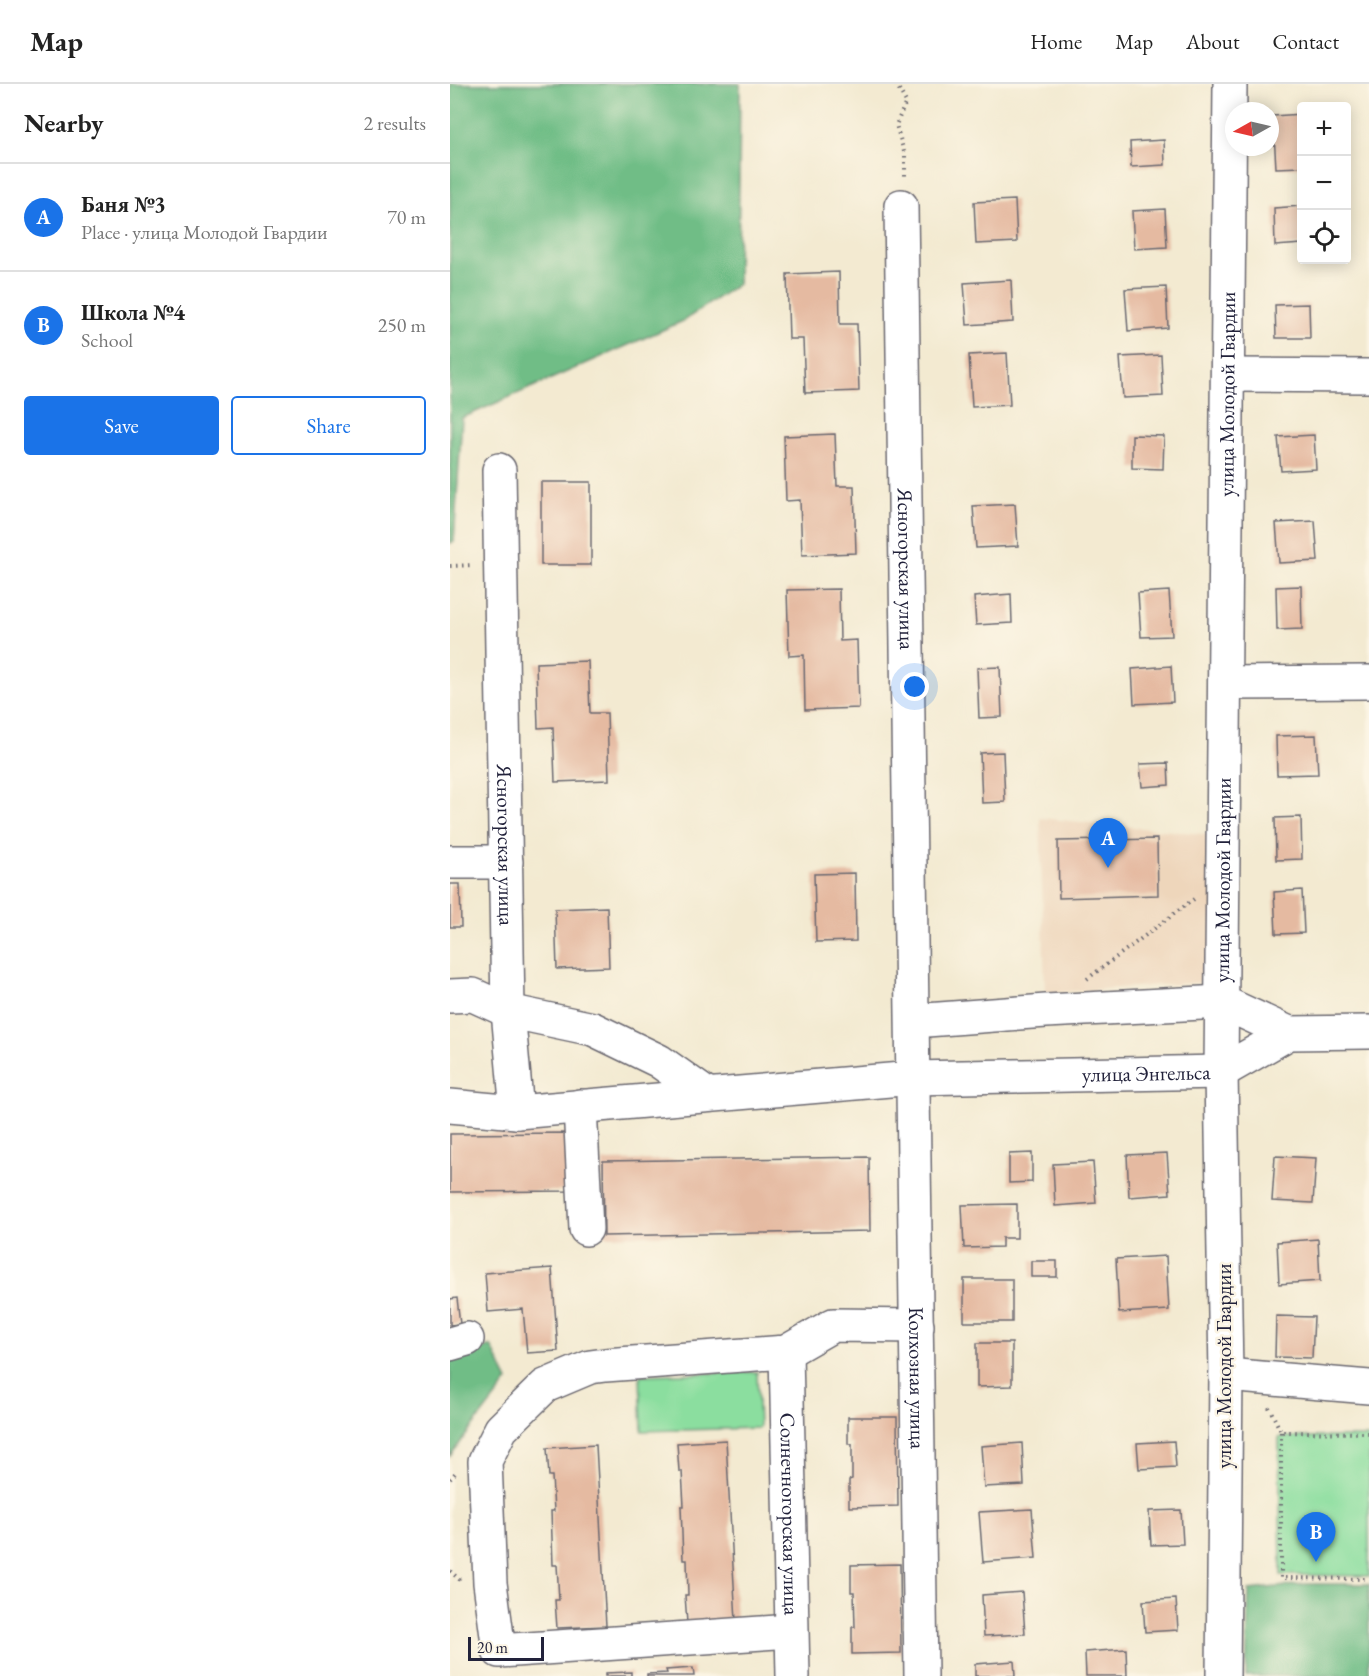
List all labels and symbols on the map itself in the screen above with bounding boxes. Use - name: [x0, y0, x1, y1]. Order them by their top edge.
- north arrow: [1225, 102, 1279, 156]
- street label: улица Молодой Гвардии: [1212, 291, 1241, 497]
- street label: Ясногорская улица: [892, 487, 921, 650]
- your location: [900, 672, 929, 701]
- street label: Ясногорская улица: [491, 763, 521, 926]
- street label: улица Молодой Гвардии: [1208, 777, 1237, 983]
- pin: A: [1088, 818, 1128, 868]
- street label: улица Энгельса: [1082, 1058, 1211, 1088]
- street label: улица Молодой Гвардии: [1210, 1264, 1237, 1468]
- street label: Колхозная улица: [903, 1307, 932, 1450]
- street label: Солнечногорская улица: [774, 1412, 806, 1616]
- pin: B: [1296, 1512, 1336, 1562]
- scale bar: [468, 1634, 544, 1662]

